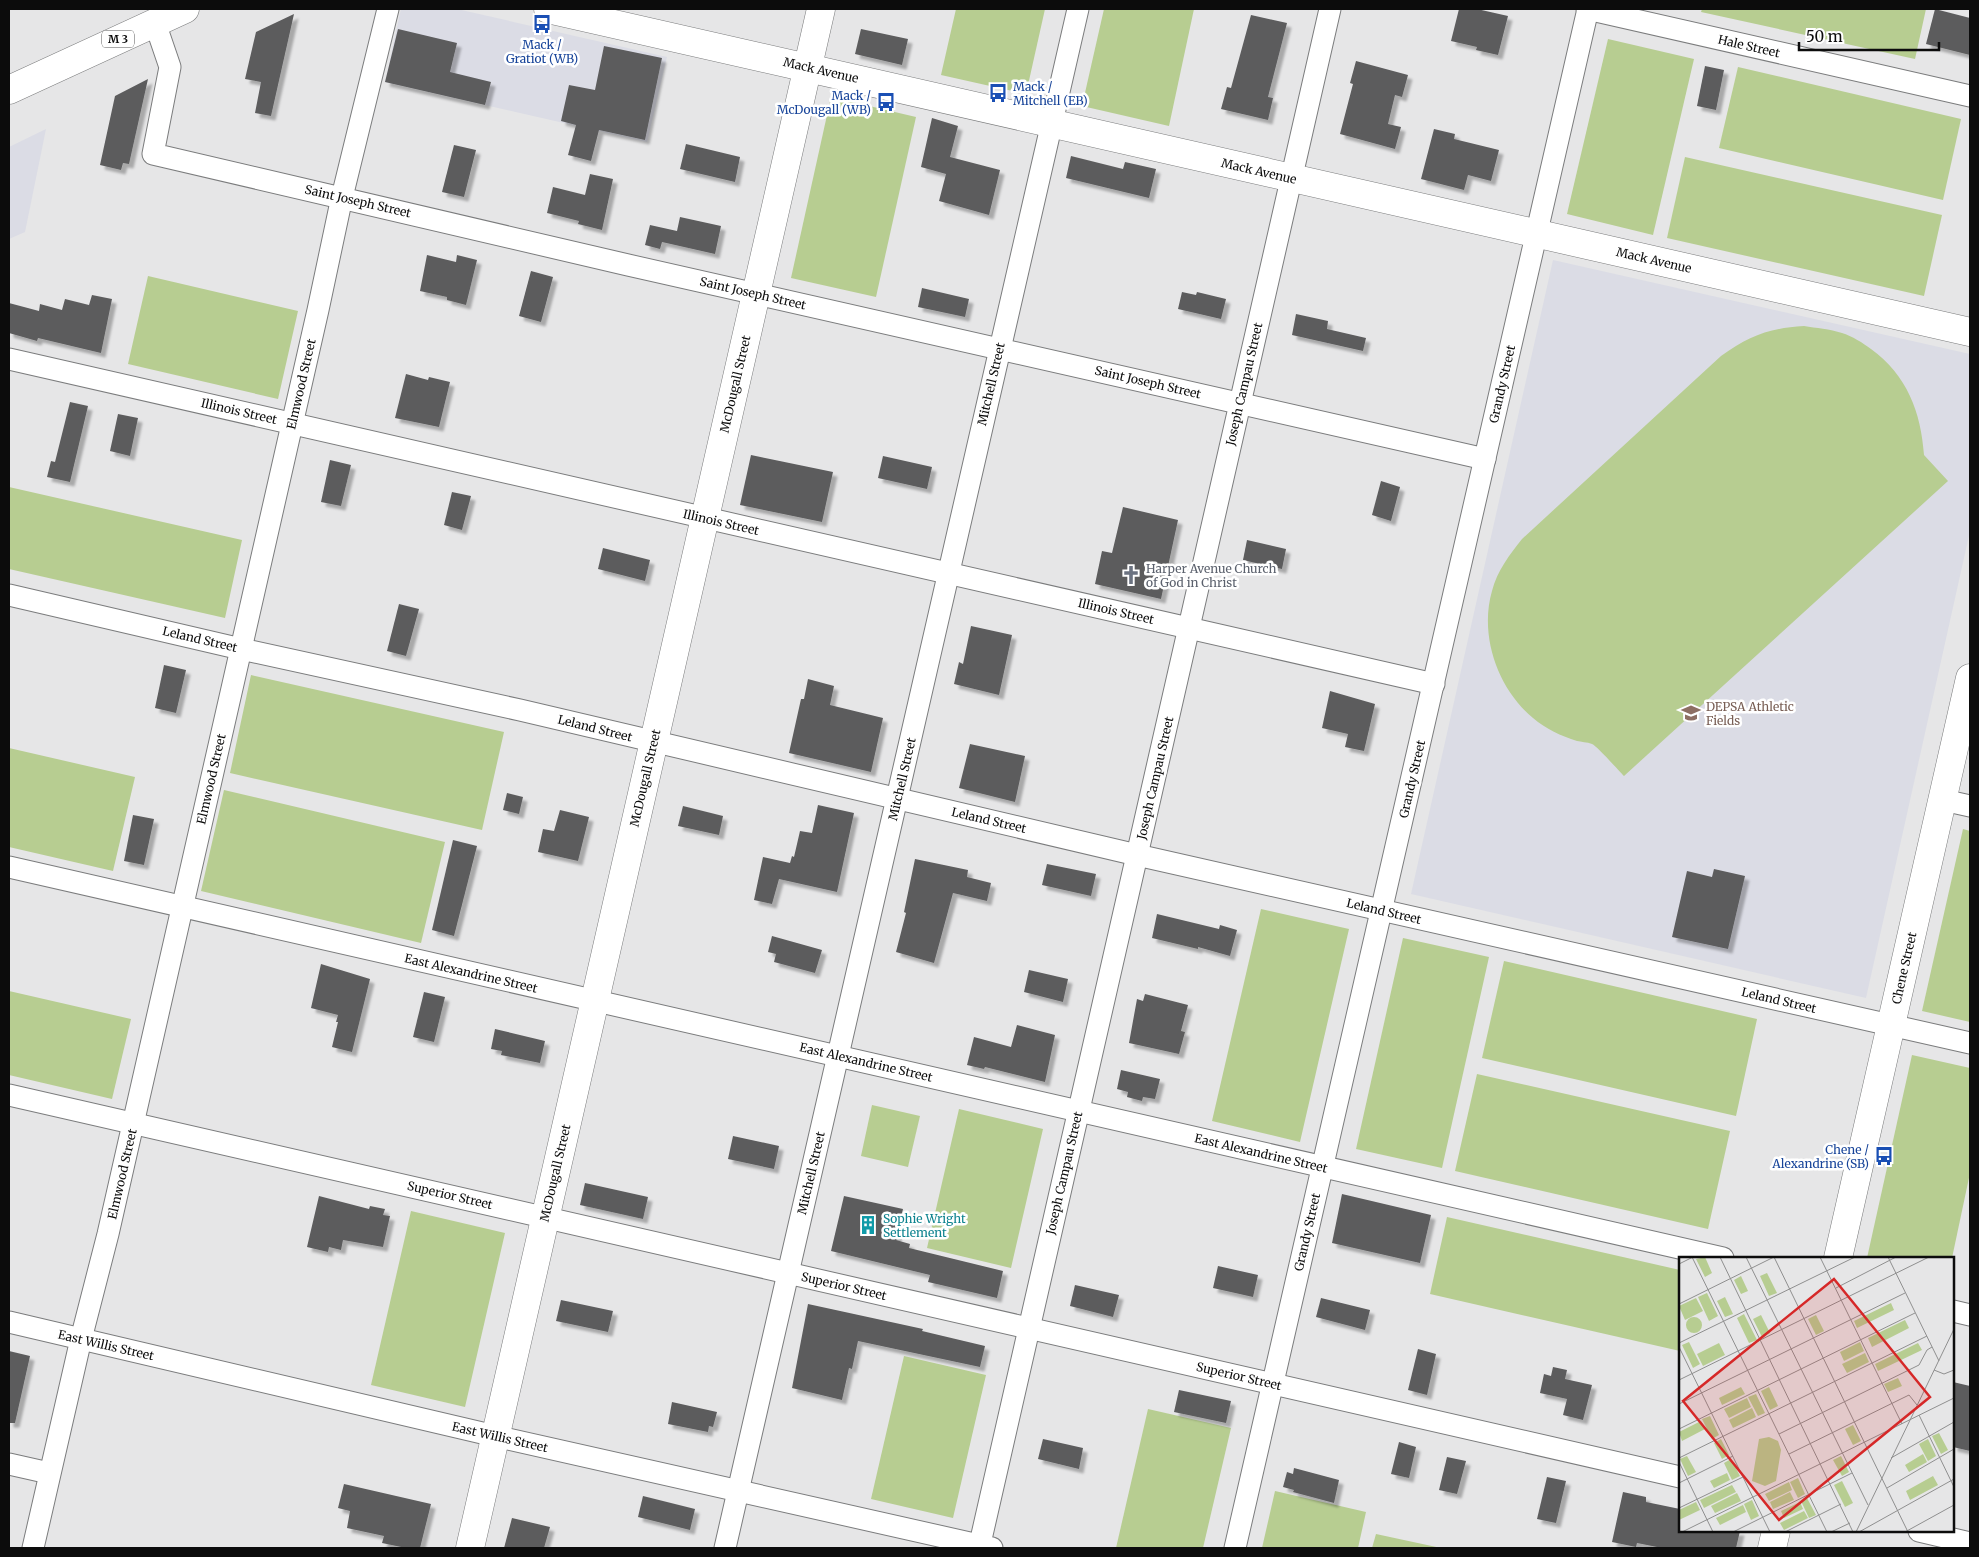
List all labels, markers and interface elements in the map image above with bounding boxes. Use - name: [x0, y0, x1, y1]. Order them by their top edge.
- bus stop icon: Mack / Gratiot (WB): [531, 13, 553, 35]
- scale bar: [1799, 20, 1939, 52]
- text: 50 m: [1806, 27, 1843, 46]
- road number: M 3: [102, 30, 134, 48]
- street label: Hale Street: [1717, 32, 1782, 60]
- place label: Mack / Gratiot (WB): [506, 37, 578, 66]
- street label: Mack Avenue: [782, 54, 860, 86]
- place label: Mack / Mitchell (EB): [1013, 79, 1088, 108]
- bus stop icon: Mack / Mitchell (EB): [987, 82, 1009, 104]
- place label: Mack / McDougall (WB): [777, 88, 871, 117]
- bus stop icon: Mack / McDougall (WB): [875, 91, 897, 113]
- street label: Mack Avenue: [1220, 155, 1298, 187]
- street label: Saint Joseph Street: [303, 181, 413, 221]
- street label: Mack Avenue: [1615, 244, 1693, 276]
- street label: Saint Joseph Street: [698, 273, 808, 313]
- street label: Joseph Campau Street: [1222, 321, 1266, 448]
- street label: McDougall Street: [716, 333, 754, 434]
- street label: Elmwood Street: [283, 337, 319, 431]
- street label: Mitchell Street: [974, 341, 1008, 427]
- street label: Grandy Street: [1486, 343, 1518, 424]
- street label: Saint Joseph Street: [1093, 362, 1203, 402]
- street label: Illinois Street: [200, 395, 279, 427]
- street label: Illinois Street: [682, 506, 761, 538]
- place label: Harper Avenue Church of God in Christ: [1146, 561, 1276, 590]
- church icon: Harper Avenue Church of God in Christ: [1120, 564, 1142, 586]
- street label: Illinois Street: [1077, 595, 1156, 627]
- street label: Leland Street: [161, 623, 239, 655]
- place label: DEPSA Athletic Fields: [1706, 699, 1794, 728]
- school or university icon: DEPSA Athletic Fields: [1680, 702, 1702, 724]
- street label: Leland Street: [556, 711, 634, 745]
- street label: Joseph Campau Street: [1133, 715, 1177, 842]
- street label: McDougall Street: [626, 727, 664, 828]
- street label: Elmwood Street: [193, 732, 229, 826]
- street label: Mitchell Street: [885, 736, 919, 822]
- street label: Grandy Street: [1396, 738, 1428, 819]
- street label: Leland Street: [950, 804, 1028, 836]
- street label: Leland Street: [1345, 895, 1423, 927]
- street label: Chene Street: [1888, 930, 1920, 1005]
- street label: East Alexandrine Street: [403, 950, 539, 996]
- street label: Leland Street: [1740, 984, 1818, 1016]
- street label: East Alexandrine Street: [798, 1039, 934, 1085]
- street label: Joseph Campau Street: [1042, 1110, 1086, 1237]
- street label: McDougall Street: [536, 1122, 574, 1223]
- street label: Elmwood Street: [104, 1127, 140, 1221]
- street label: Mitchell Street: [794, 1130, 828, 1216]
- street label: East Alexandrine Street: [1193, 1130, 1329, 1176]
- place label: Chene / Alexandrine (SB): [1771, 1142, 1869, 1171]
- bus stop icon: Chene / Alexandrine (SB): [1873, 1145, 1895, 1167]
- street label: Superior Street: [406, 1178, 494, 1212]
- street label: Grandy Street: [1291, 1191, 1323, 1272]
- place label: Sophie Wright Settlement: [883, 1211, 966, 1240]
- building icon: Sophie Wright Settlement: [857, 1214, 879, 1236]
- inset map: [1679, 1257, 1954, 1532]
- street label: Superior Street: [800, 1269, 888, 1303]
- street label: East Willis Street: [57, 1327, 156, 1363]
- street label: Superior Street: [1195, 1359, 1283, 1393]
- street label: East Willis Street: [451, 1419, 550, 1455]

